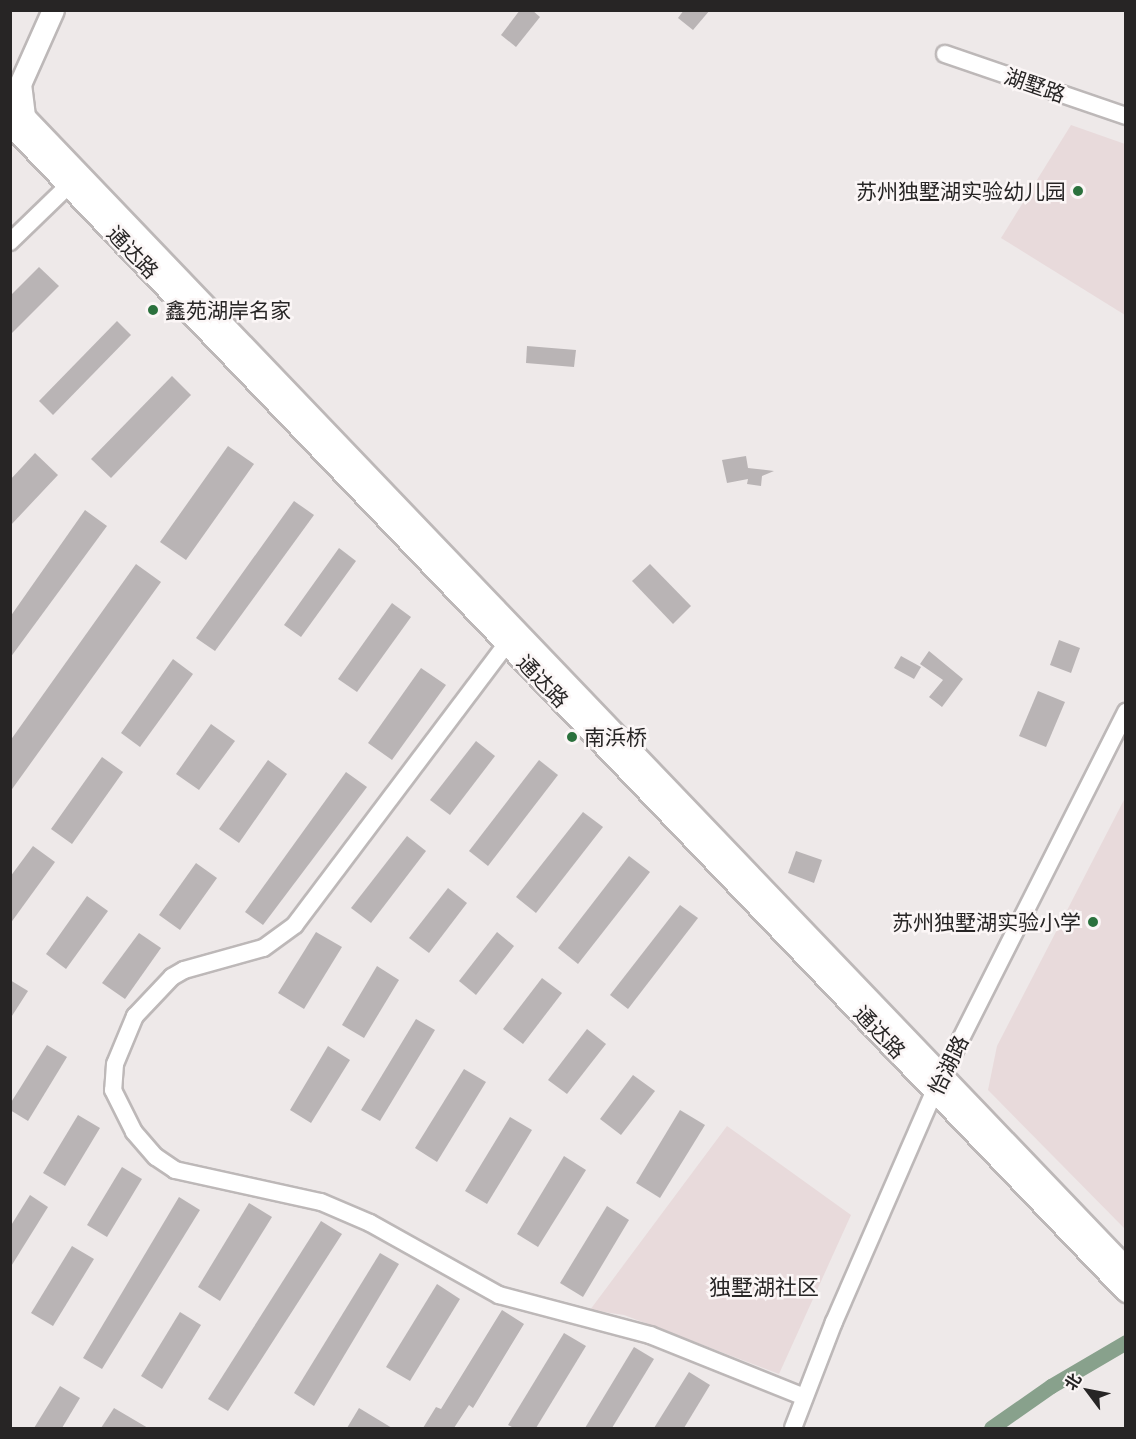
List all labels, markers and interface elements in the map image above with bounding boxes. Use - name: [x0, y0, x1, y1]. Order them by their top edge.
- street label: 湖墅路: [1001, 63, 1069, 107]
- place label: 苏州独墅湖实验幼儿园: [856, 178, 1066, 204]
- marker: 苏州独墅湖实验幼儿园: [1071, 184, 1085, 198]
- street label: 通达路: [102, 221, 164, 283]
- place label: 鑫苑湖岸名家: [165, 297, 291, 323]
- marker: 鑫苑湖岸名家: [146, 303, 160, 317]
- street label: 通达路: [512, 650, 574, 712]
- place label: 南浜桥: [584, 724, 647, 750]
- marker: 南浜桥: [565, 730, 579, 744]
- place label: 苏州独墅湖实验小学: [892, 909, 1081, 935]
- marker: 苏州独墅湖实验小学: [1086, 915, 1100, 929]
- street label: 通达路: [849, 1001, 911, 1063]
- street label: 怡湖路: [923, 1031, 973, 1099]
- district label: 独墅湖社区: [709, 1274, 819, 1300]
- north arrow: [1058, 1361, 1118, 1421]
- text: 北: [1061, 1370, 1085, 1393]

